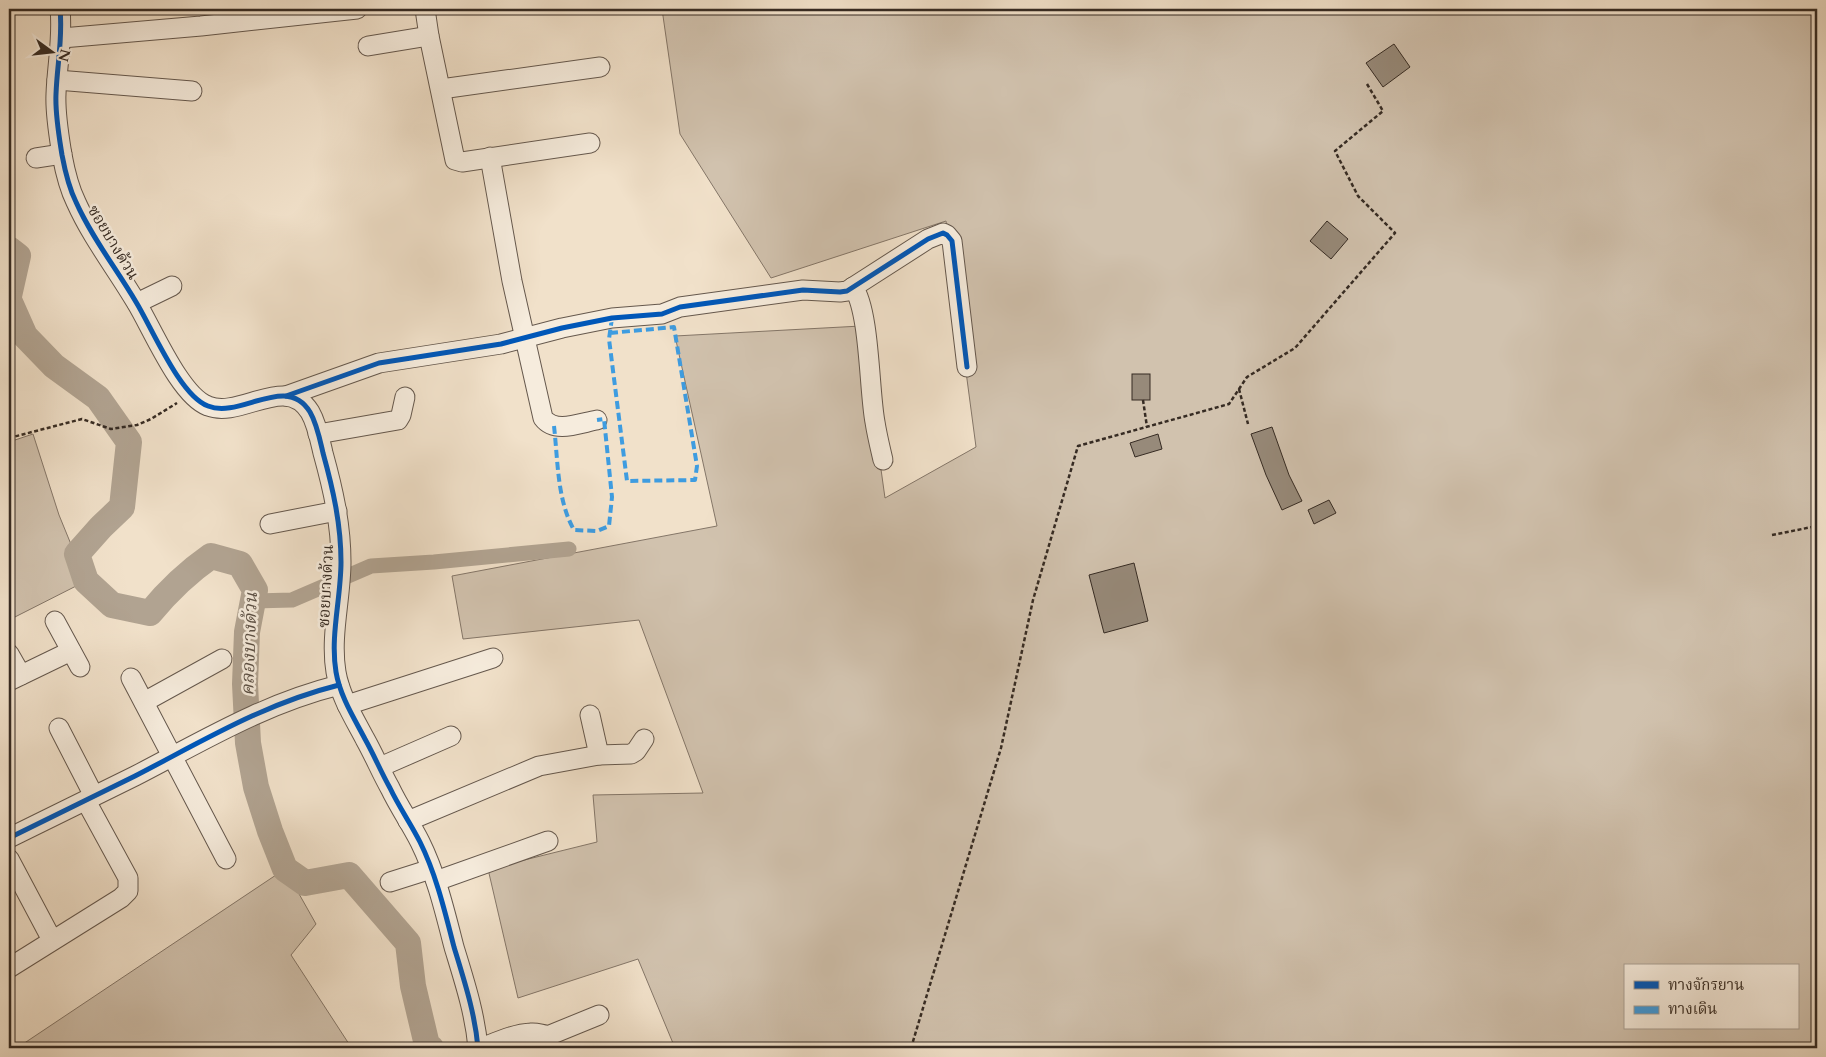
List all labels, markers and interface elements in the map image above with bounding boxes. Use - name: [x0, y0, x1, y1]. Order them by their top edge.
- north arrow: [28, 28, 78, 78]
- text: N: [53, 47, 75, 64]
- street label: ซอยบางด้วน: [82, 201, 144, 284]
- street label: ซอยบางด้วน: [313, 544, 339, 628]
- water label: คลองบางด้วน: [235, 592, 264, 696]
- legend: [1624, 964, 1798, 1030]
- text: ทางจักรยาน: [1668, 975, 1744, 995]
- text: ทางเดิน: [1668, 999, 1717, 1019]

